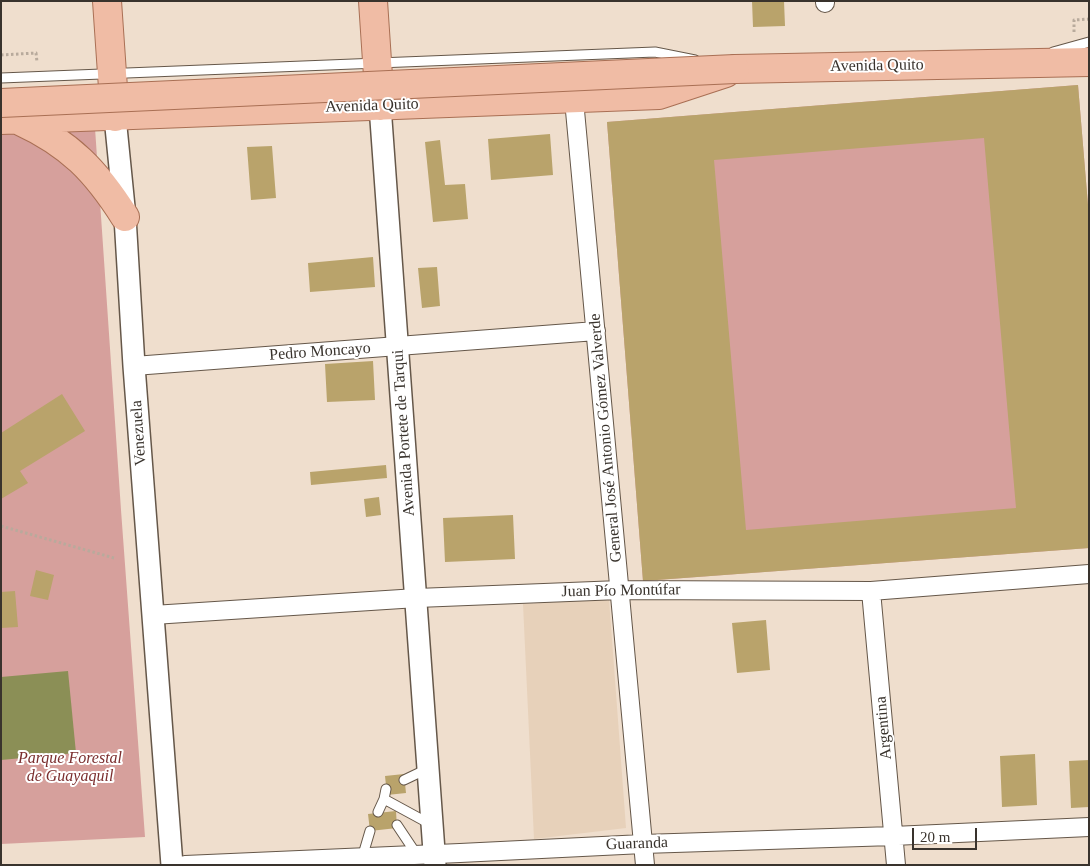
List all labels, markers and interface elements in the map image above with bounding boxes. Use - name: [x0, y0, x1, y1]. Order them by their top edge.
- street label: Avenida Quito: [830, 56, 924, 76]
- street label: Avenida Quito: [325, 95, 419, 117]
- street label: General José Antonio Gómez Valverde: [586, 313, 626, 563]
- street label: Pedro Moncayo: [269, 339, 371, 365]
- street label: Avenida Portete de Tarqui: [389, 349, 419, 517]
- street label: Venezuela: [127, 400, 151, 466]
- street label: Juan Pío Montúfar: [561, 580, 681, 602]
- street label: Argentina: [872, 695, 896, 761]
- park label: Parque Forestal de Guayaquil: [18, 749, 122, 787]
- scale bar: [915, 818, 980, 850]
- text: 20 m: [920, 829, 950, 845]
- street label: Guaranda: [606, 833, 668, 855]

